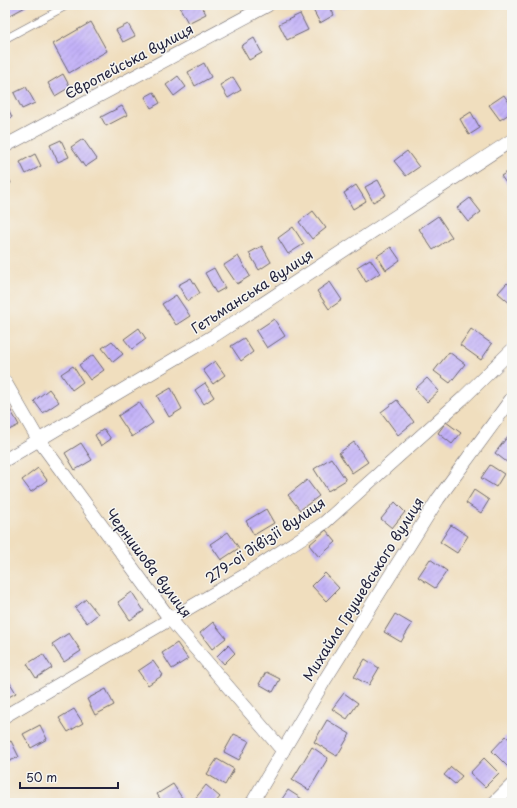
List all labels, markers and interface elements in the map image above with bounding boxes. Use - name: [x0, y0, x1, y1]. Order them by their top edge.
- street label: Європейська вулиця: [61, 18, 197, 104]
- street label: Гетьманська вулиця: [187, 244, 317, 338]
- street label: 279-ої дівізії вулиця: [201, 492, 329, 588]
- street label: Михайла Грушевського вулиця: [297, 493, 429, 685]
- street label: Чернишова вулиця: [101, 504, 197, 622]
- scale bar: [20, 764, 118, 790]
- text: 50 m: [26, 768, 57, 786]

